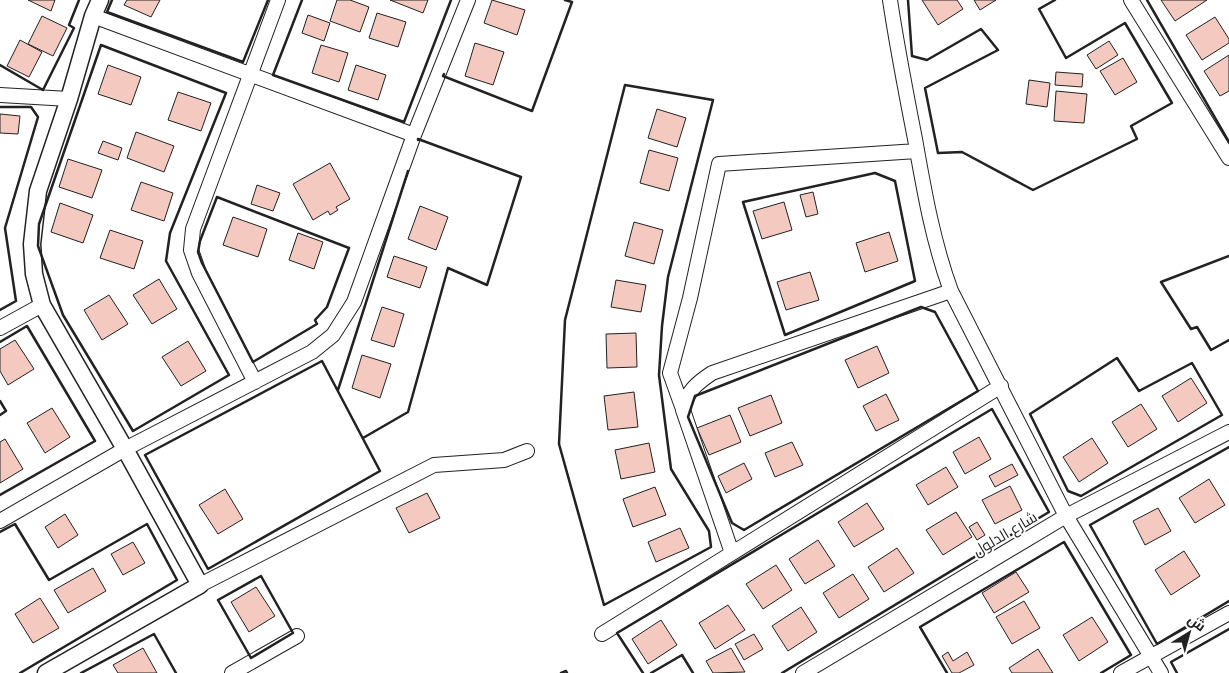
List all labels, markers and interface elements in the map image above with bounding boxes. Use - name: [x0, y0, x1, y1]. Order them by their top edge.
- street label: شارع الدلول: [969, 507, 1041, 562]
- north arrow: [1164, 608, 1214, 658]
- text: ش: [1184, 610, 1209, 635]

